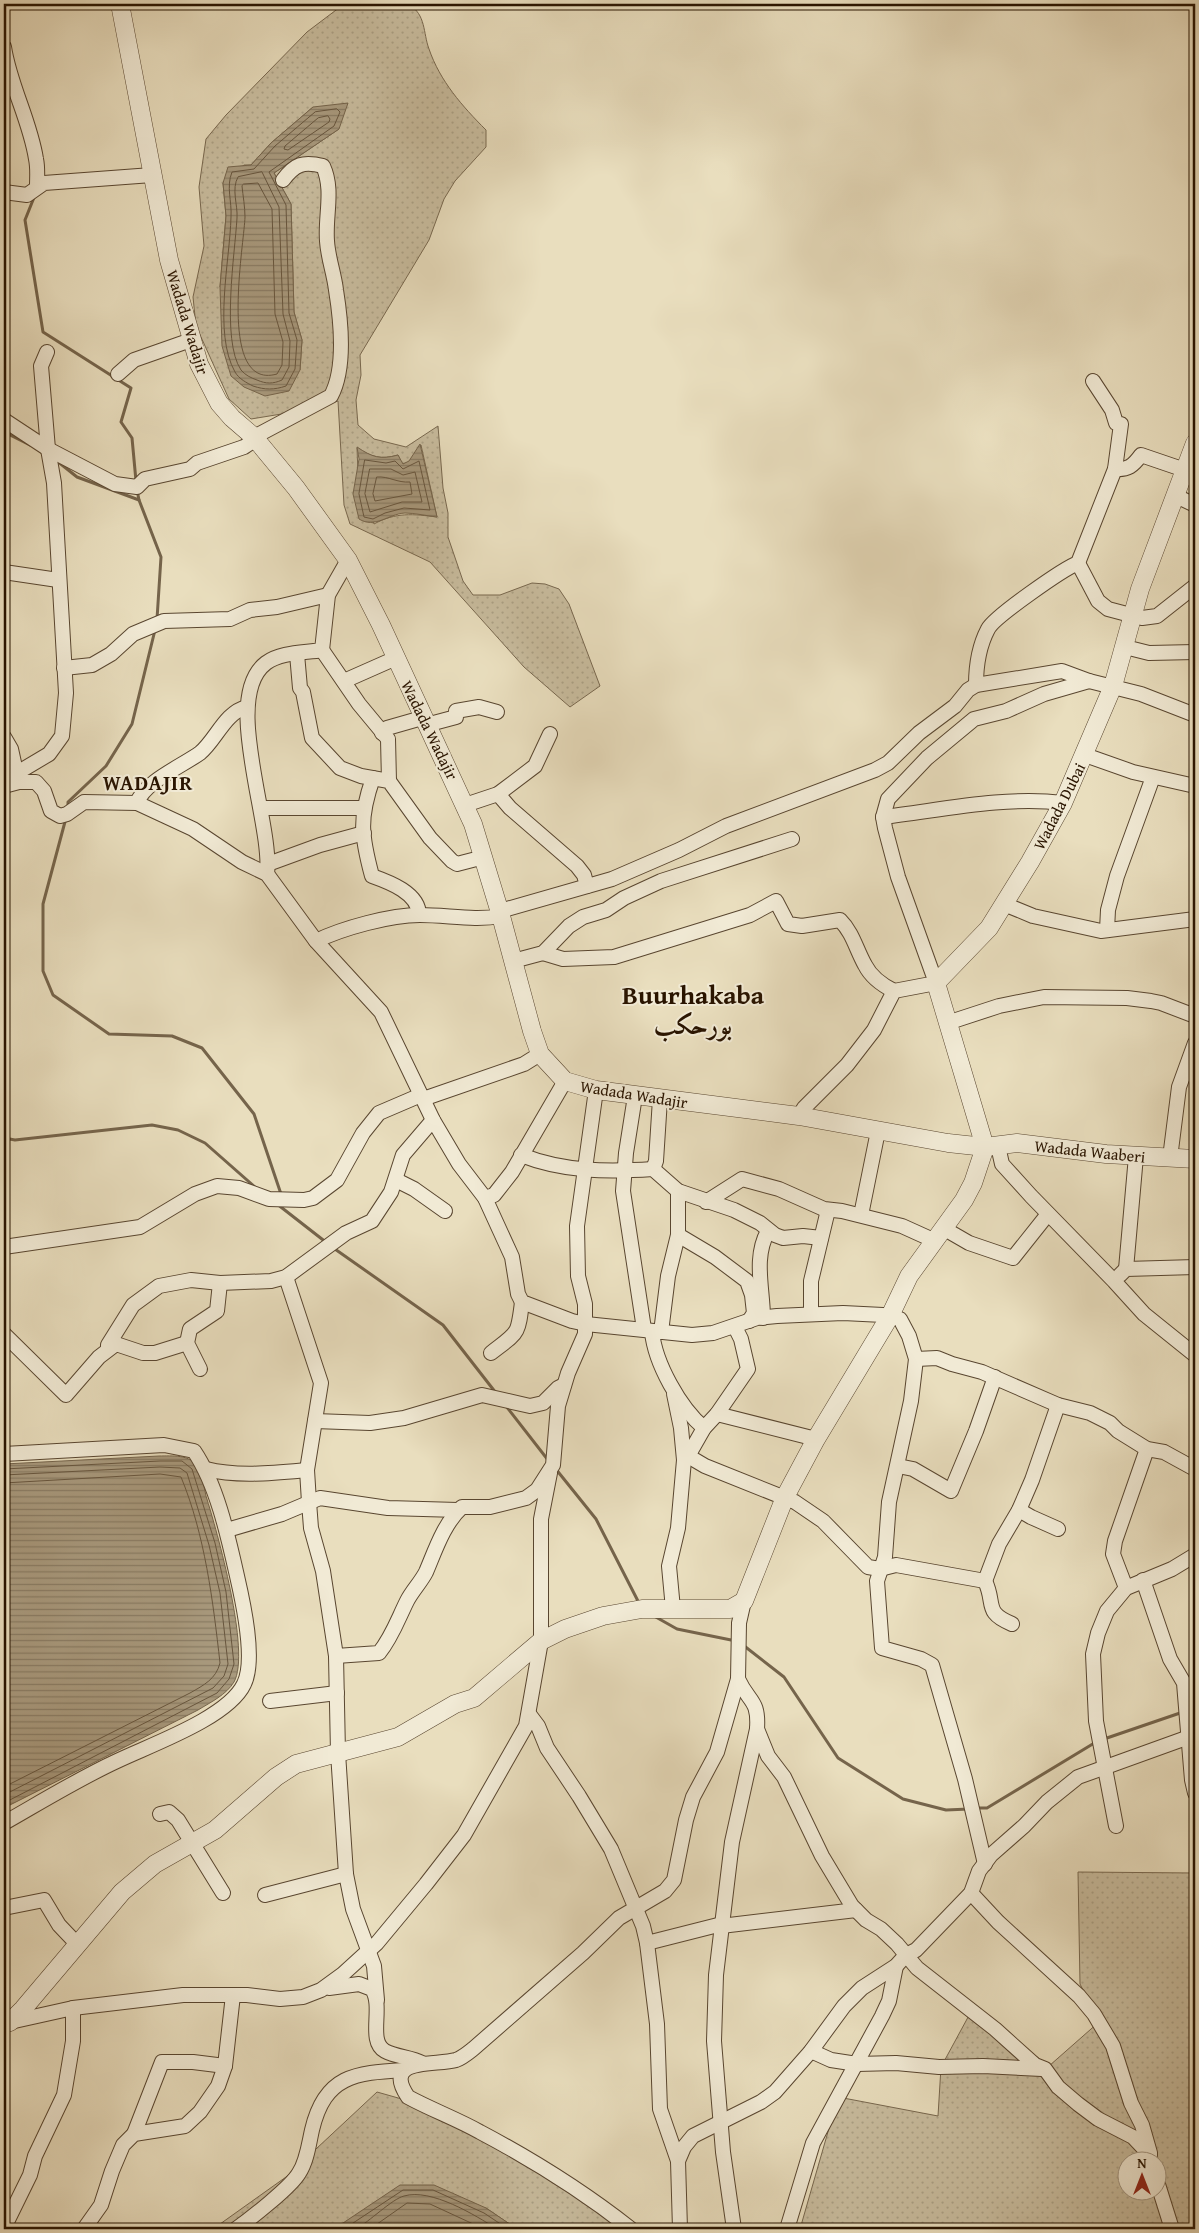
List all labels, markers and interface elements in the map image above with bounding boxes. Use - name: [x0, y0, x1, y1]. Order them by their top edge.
- street label: Wadada Wadajir: [161, 267, 215, 378]
- street label: Wadada Wadajir: [395, 676, 465, 784]
- street label: Wadada Dubai: [1027, 758, 1091, 854]
- district label: WADAJIR: [103, 767, 193, 798]
- district label: Buurhakaba بورحكب: [622, 975, 765, 1044]
- street label: Wadada Wadajir: [579, 1074, 690, 1114]
- street label: Wadada Waaberi: [1033, 1133, 1147, 1169]
- north arrow: [1116, 2150, 1166, 2200]
- text: N: [1137, 2153, 1147, 2173]

